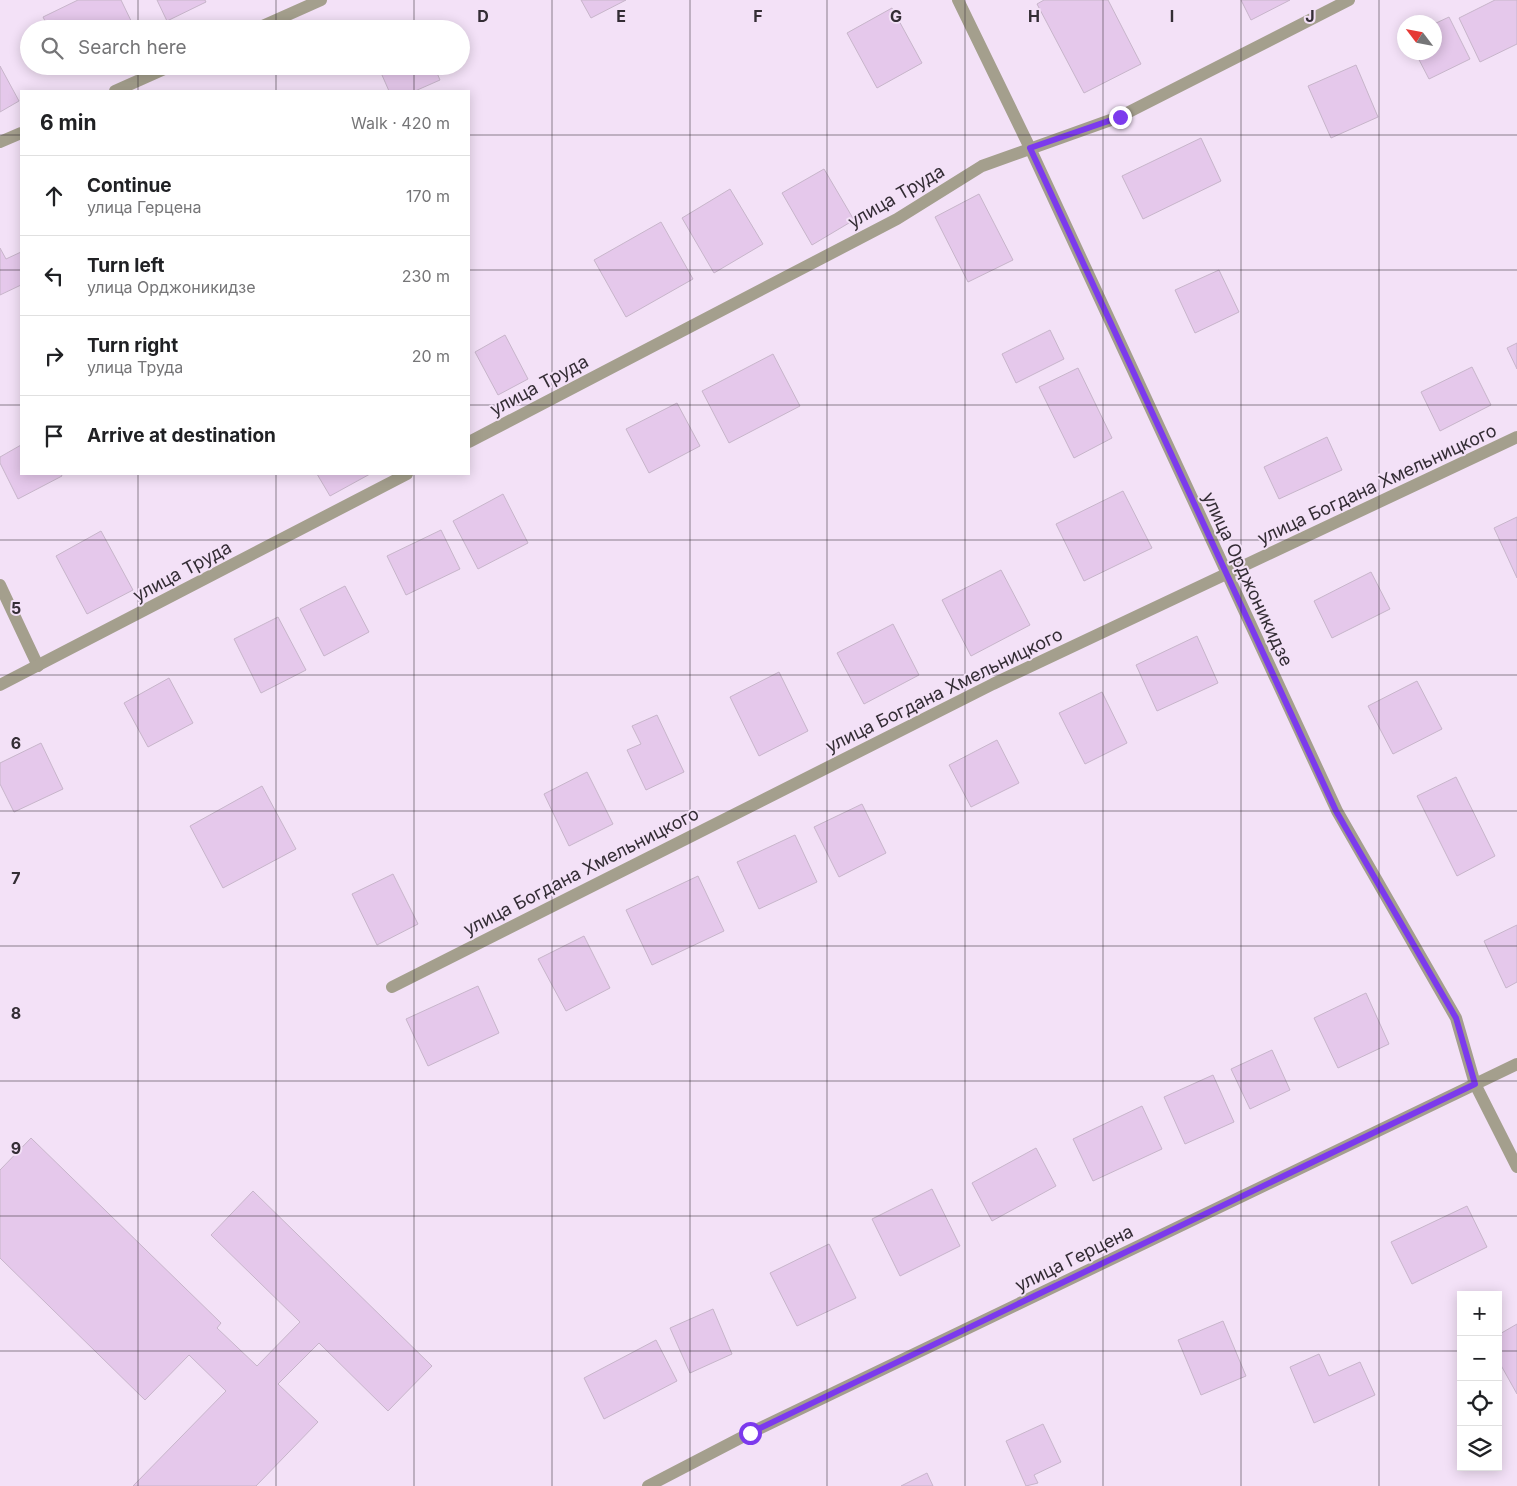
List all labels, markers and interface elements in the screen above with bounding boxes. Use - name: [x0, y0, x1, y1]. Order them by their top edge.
- text: D: [477, 6, 489, 26]
- text: E: [616, 6, 626, 26]
- text: F: [753, 6, 763, 26]
- text: G: [890, 6, 902, 26]
- text: H: [1028, 6, 1040, 26]
- text: I: [1170, 6, 1174, 26]
- text: J: [1305, 6, 1315, 26]
- north arrow: [1397, 15, 1442, 60]
- search box: [20, 20, 470, 75]
- icon: search: [38, 34, 66, 62]
- text: Search here: [78, 36, 187, 59]
- route end: [1109, 106, 1132, 129]
- text: 6 min: [40, 110, 97, 135]
- text: Walk · 420 m: [351, 113, 450, 133]
- street label: улица Труда: [844, 160, 948, 232]
- text: Continue: [87, 174, 172, 197]
- icon: ahead: [40, 182, 68, 210]
- text: 170 m: [406, 186, 450, 206]
- text: улица Герцена: [87, 197, 201, 217]
- text: Turn left: [87, 254, 165, 277]
- icon: left: [40, 262, 68, 290]
- text: 230 m: [402, 266, 450, 286]
- text: улица Орджоникидзе: [87, 277, 256, 297]
- text: Turn right: [87, 334, 178, 357]
- icon: right: [40, 342, 68, 370]
- text: 20 m: [412, 346, 450, 366]
- street label: улица Труда: [486, 350, 592, 420]
- text: улица Труда: [87, 357, 183, 377]
- street label: улица Богдана Хмельницкого: [1254, 419, 1500, 549]
- icon: arrive: [40, 422, 68, 450]
- text: Arrive at destination: [87, 424, 276, 447]
- street label: улица Орджоникидзе: [1198, 489, 1298, 669]
- street label: улица Труда: [129, 536, 235, 606]
- text: 5: [11, 598, 21, 618]
- street label: улица Богдана Хмельницкого: [822, 623, 1066, 757]
- text: 6: [11, 733, 21, 753]
- street label: улица Богдана Хмельницкого: [460, 802, 702, 940]
- text: 7: [11, 868, 21, 888]
- text: 8: [11, 1003, 21, 1023]
- text: 9: [11, 1138, 21, 1158]
- street label: улица Герцена: [1012, 1220, 1136, 1296]
- map controls: [1457, 1291, 1502, 1471]
- button: +: [1457, 1291, 1502, 1336]
- button: −: [1457, 1336, 1502, 1381]
- button: locate: [1457, 1381, 1502, 1426]
- route start: [739, 1422, 762, 1445]
- button: layers: [1457, 1426, 1502, 1471]

